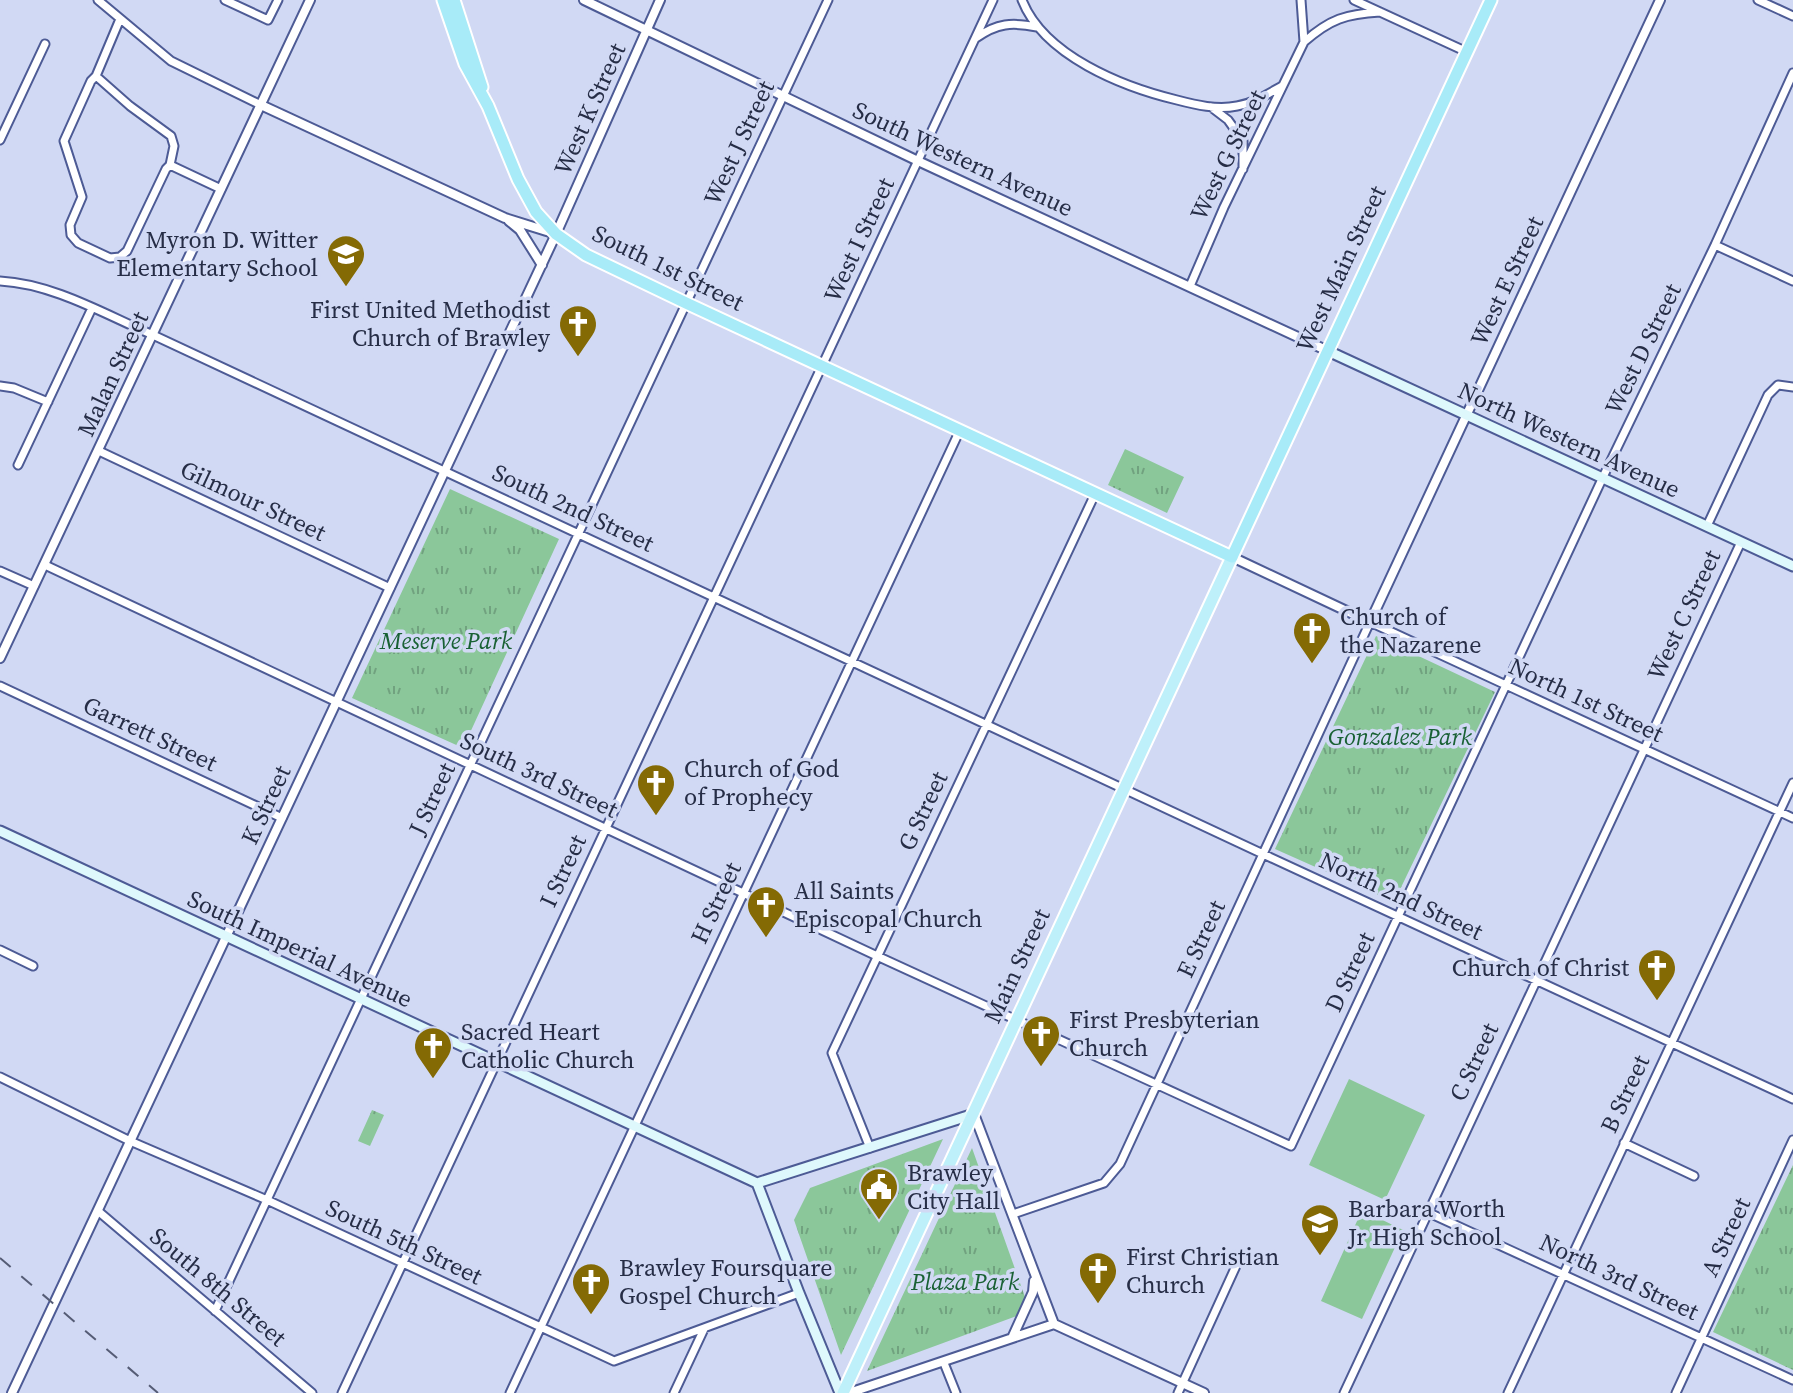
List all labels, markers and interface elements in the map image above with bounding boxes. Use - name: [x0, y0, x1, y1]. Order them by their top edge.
- street label: West K Street: [546, 37, 633, 180]
- street label: West J Street: [695, 75, 782, 211]
- street label: West G Street: [1182, 84, 1273, 226]
- street label: South Western Avenue: [848, 93, 1079, 224]
- street label: West I Street: [815, 172, 902, 307]
- street label: West Main Street: [1288, 180, 1394, 357]
- street label: West E Street: [1462, 210, 1551, 351]
- street label: South 1st Street: [587, 217, 750, 319]
- place label: Myron D. Witter Elementary School: [116, 223, 318, 284]
- school or university icon: Myron D. Witter Elementary School: [325, 233, 367, 288]
- street label: West D Street: [1597, 278, 1689, 420]
- place label: First United Methodist Church of Brawley: [310, 293, 551, 354]
- church icon: First United Methodist Church of Brawley: [557, 303, 599, 358]
- street label: Malan Street: [69, 306, 156, 442]
- street label: North Western Avenue: [1453, 374, 1686, 506]
- street label: Gilmour Street: [175, 452, 332, 549]
- street label: South 2nd Street: [487, 456, 660, 560]
- street label: West C Street: [1639, 544, 1728, 685]
- place label: Church of the Nazarene: [1340, 600, 1482, 661]
- church icon: Church of the Nazarene: [1291, 610, 1333, 665]
- park label: Meserve Park: [379, 624, 513, 657]
- street label: North 1st Street: [1504, 649, 1669, 750]
- street label: Garrett Street: [78, 688, 223, 779]
- park label: Gonzalez Park: [1328, 720, 1473, 753]
- street label: South 3rd Street: [455, 724, 623, 826]
- place label: Church of God of Prophecy: [684, 752, 840, 813]
- street label: J Street: [400, 757, 463, 841]
- street label: K Street: [233, 760, 298, 850]
- church icon: Church of God of Prophecy: [635, 762, 677, 817]
- street label: G Street: [890, 766, 955, 856]
- street label: I Street: [531, 829, 594, 912]
- street label: North 2nd Street: [1314, 843, 1488, 948]
- street label: H Street: [682, 856, 749, 949]
- place label: All Saints Episcopal Church: [794, 874, 982, 935]
- street label: South Imperial Avenue: [182, 882, 418, 1015]
- church icon: All Saints Episcopal Church: [745, 884, 787, 939]
- street label: E Street: [1168, 894, 1233, 983]
- street label: Main Street: [976, 903, 1058, 1028]
- street label: D Street: [1317, 926, 1382, 1017]
- church icon: Church of Christ: [1636, 947, 1678, 1002]
- place label: Church of Christ: [1452, 951, 1629, 984]
- place label: First Presbyterian Church: [1069, 1003, 1260, 1064]
- church icon: First Presbyterian Church: [1020, 1013, 1062, 1068]
- place label: Sacred Heart Catholic Church: [461, 1015, 634, 1076]
- street label: C Street: [1441, 1017, 1506, 1106]
- church icon: Sacred Heart Catholic Church: [412, 1025, 454, 1080]
- street label: B Street: [1592, 1049, 1657, 1138]
- place label: Brawley City Hall: [907, 1156, 1000, 1217]
- public building icon: Brawley City Hall: [858, 1166, 900, 1221]
- street label: South 5th Street: [321, 1191, 488, 1292]
- place label: Barbara Worth Jr High School: [1347, 1192, 1505, 1253]
- street label: A Street: [1693, 1192, 1758, 1282]
- school or university icon: Barbara Worth Jr High School: [1299, 1202, 1341, 1257]
- street label: South 8th Street: [143, 1220, 294, 1354]
- street label: North 3rd Street: [1534, 1225, 1704, 1328]
- place label: First Christian Church: [1126, 1240, 1279, 1301]
- church icon: First Christian Church: [1077, 1250, 1119, 1305]
- place label: Brawley Foursquare Gospel Church: [619, 1251, 832, 1312]
- church icon: Brawley Foursquare Gospel Church: [570, 1261, 612, 1316]
- park label: Plaza Park: [910, 1265, 1020, 1298]

